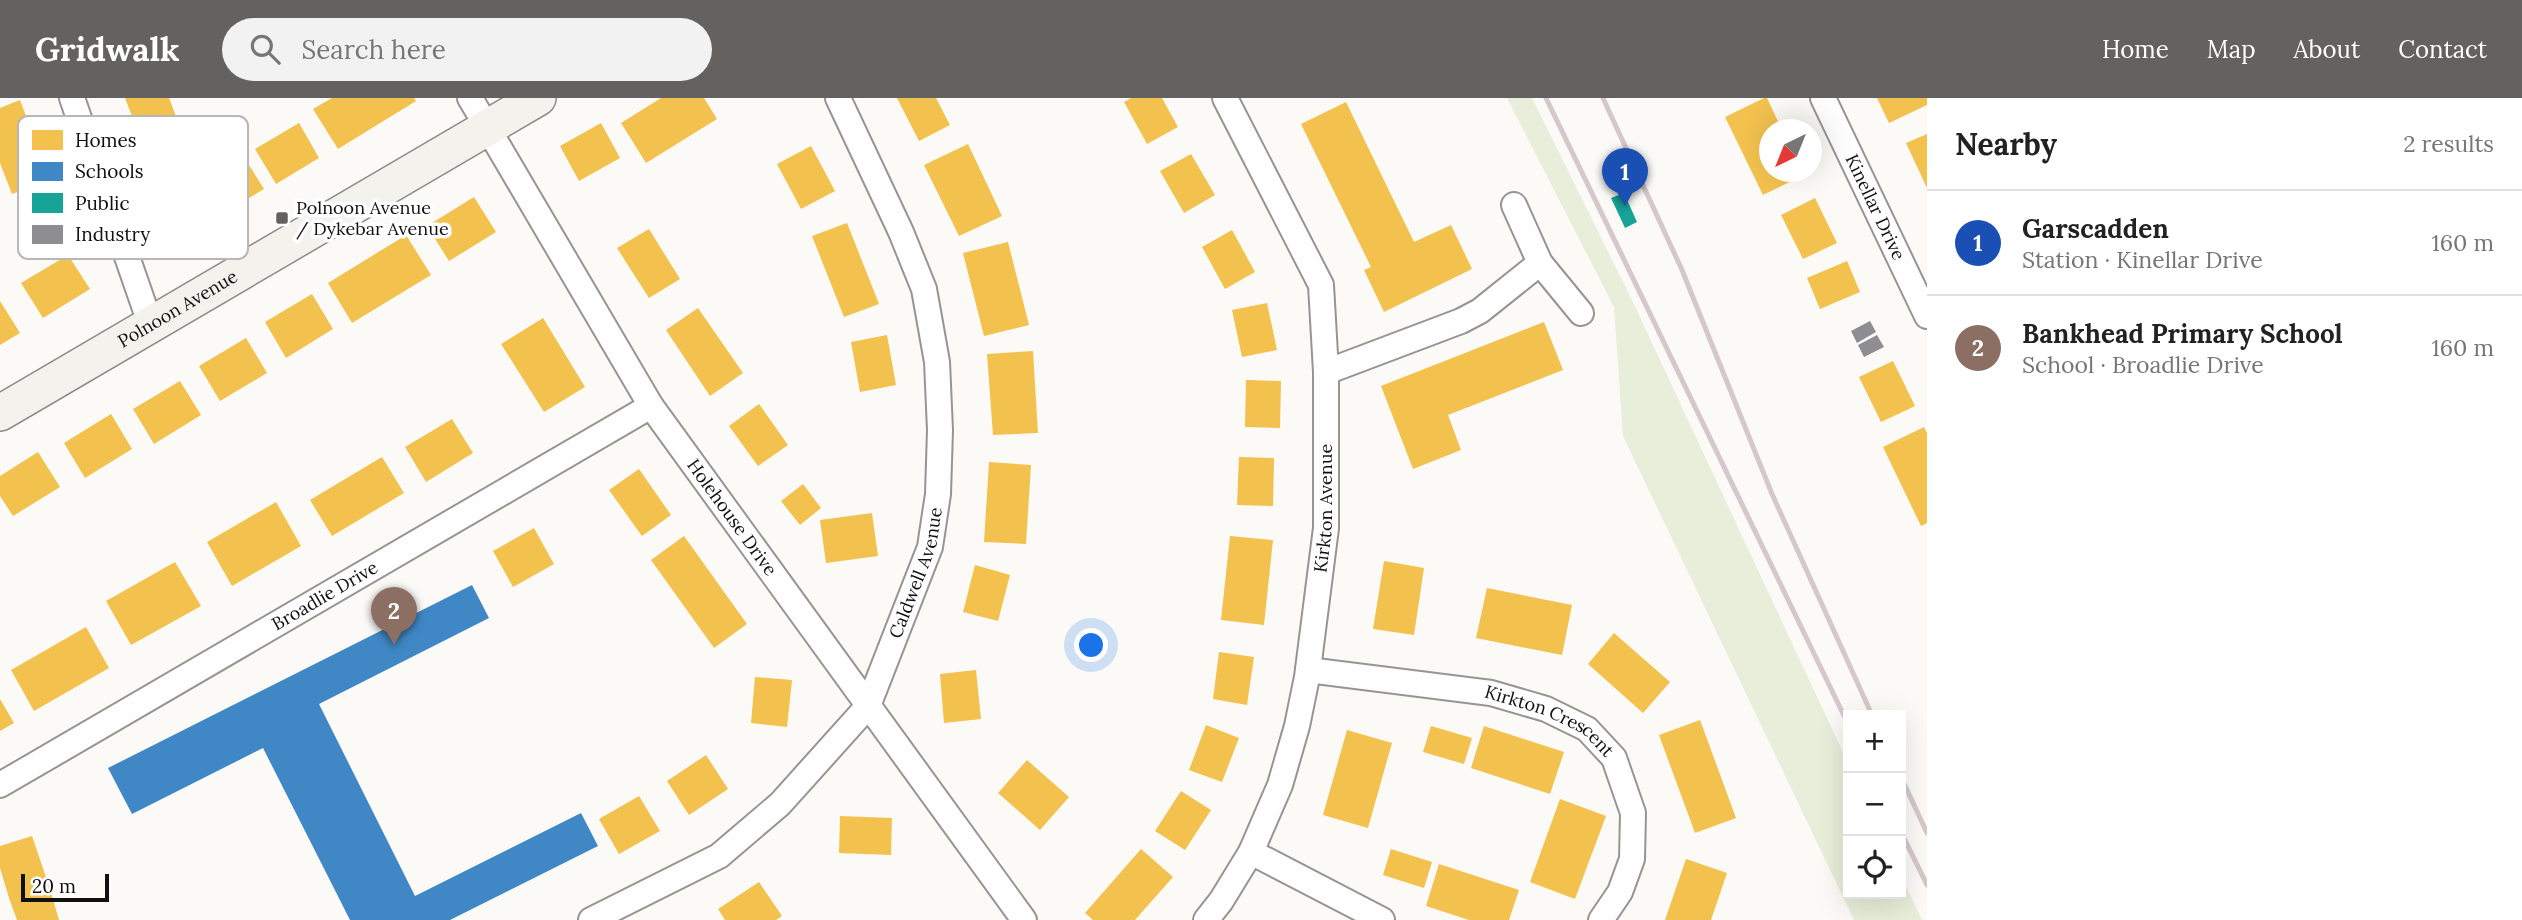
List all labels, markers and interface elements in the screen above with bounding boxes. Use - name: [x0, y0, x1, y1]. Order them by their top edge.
- search box: [222, 18, 712, 81]
- text: Gridwalk: [35, 28, 180, 70]
- icon: search: [246, 30, 284, 68]
- text: Search here: [302, 33, 446, 66]
- text: Home: [2102, 34, 2169, 65]
- text: Map: [2207, 34, 2256, 65]
- text: About: [2294, 34, 2360, 65]
- text: Contact: [2398, 34, 2487, 65]
- legend: [18, 116, 248, 259]
- north arrow: [1759, 119, 1822, 182]
- text: Nearby: [1955, 125, 2057, 163]
- text: Homes: [75, 128, 137, 152]
- text: 2 results: [2403, 129, 2494, 158]
- pin: 1: [1602, 148, 1648, 206]
- street label: Kinellar Drive: [1840, 150, 1911, 264]
- text: Schools: [75, 159, 144, 183]
- text: Public: [75, 191, 130, 215]
- place label: Polnoon Avenue / Dykebar Avenue: [296, 196, 449, 240]
- marker: Polnoon Avenue / Dykebar Avenue: [274, 210, 290, 226]
- text: Garscadden: [2022, 212, 2169, 245]
- text: Industry: [75, 222, 150, 246]
- text: 1: [1973, 228, 1983, 257]
- text: 160 m: [2431, 228, 2494, 257]
- text: Station · Kinellar Drive: [2022, 245, 2263, 274]
- street label: Polnoon Avenue: [113, 264, 242, 353]
- text: Bankhead Primary School: [2022, 317, 2343, 350]
- text: 2: [1972, 333, 1984, 362]
- text: 160 m: [2431, 333, 2494, 362]
- text: School · Broadlie Drive: [2022, 350, 2264, 379]
- street label: Kirkton Avenue: [1308, 444, 1337, 574]
- street label: Holehouse Drive: [682, 454, 783, 580]
- street label: Caldwell Avenue: [884, 505, 947, 642]
- street label: Broadlie Drive: [268, 555, 382, 635]
- pin: 2: [371, 587, 417, 645]
- your location: [1074, 628, 1108, 662]
- street label: Kirkton Crescent: [1482, 680, 1619, 762]
- map controls: [1843, 710, 1906, 899]
- button: +: [1843, 710, 1906, 773]
- button: −: [1843, 773, 1906, 836]
- button: locate: [1843, 836, 1906, 899]
- scale bar: [21, 871, 108, 903]
- text: 20 m: [32, 874, 76, 898]

